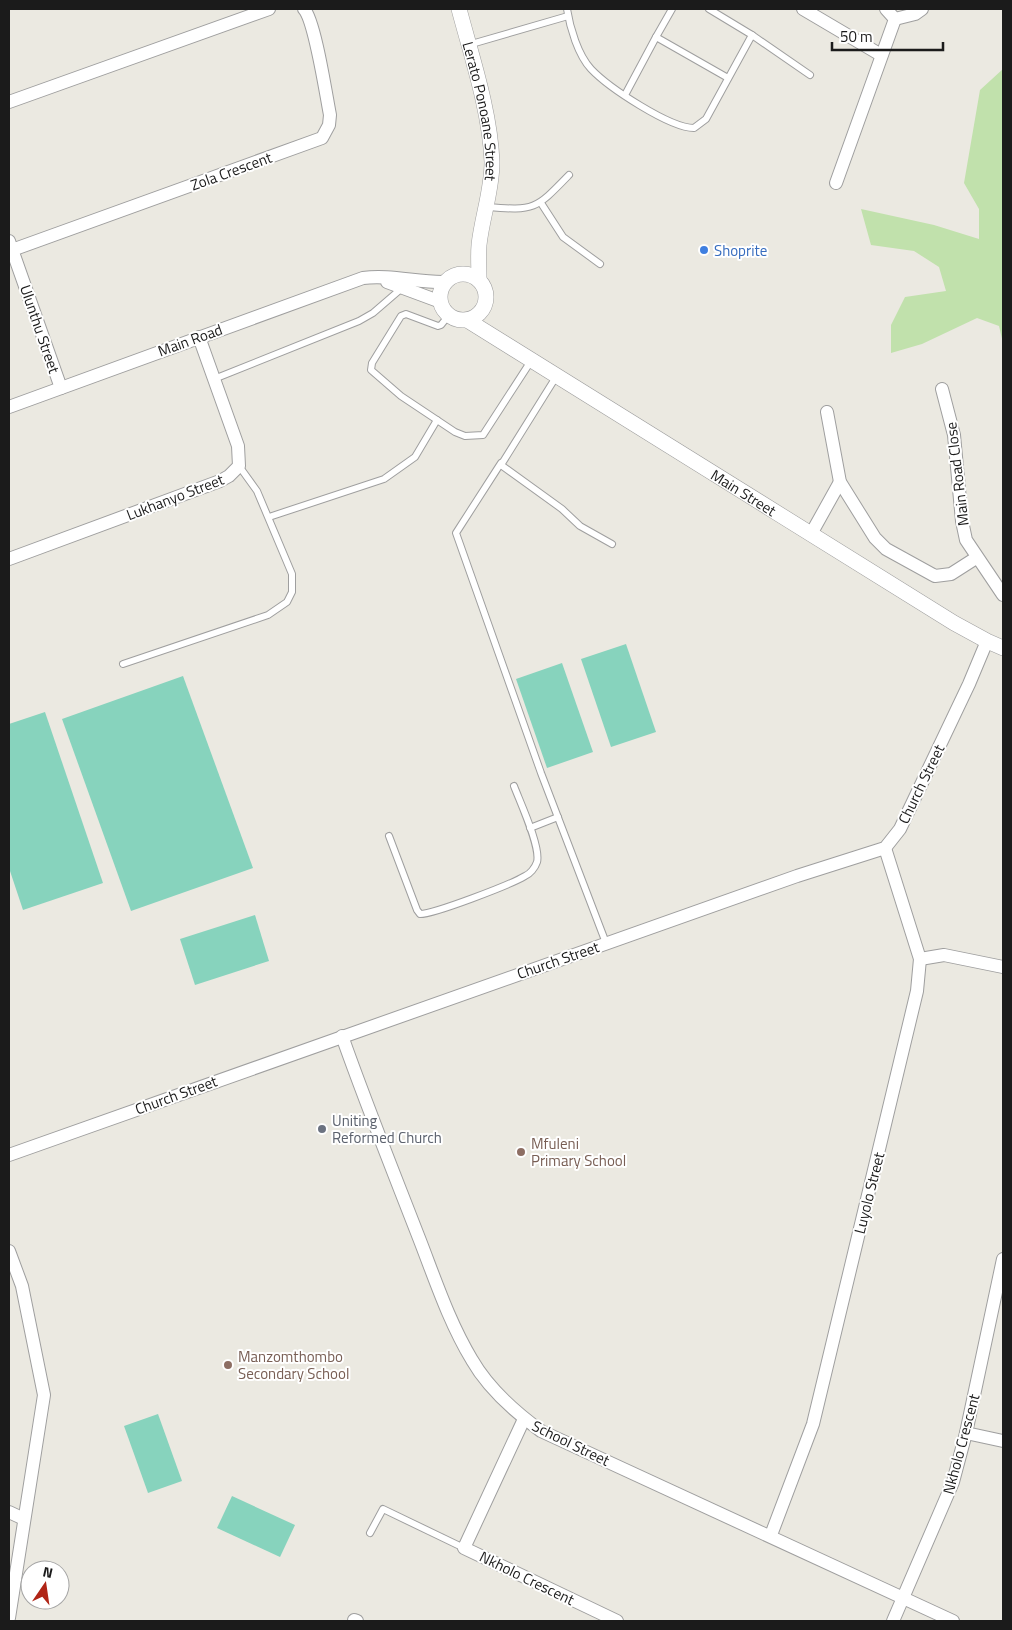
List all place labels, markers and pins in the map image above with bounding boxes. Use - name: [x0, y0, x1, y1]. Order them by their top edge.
- place label: Shoprite: [714, 239, 767, 262]
- marker: Shoprite: [698, 244, 710, 256]
- place label: Uniting Reformed Church: [332, 1109, 442, 1149]
- marker: Uniting Reformed Church: [316, 1123, 328, 1135]
- place label: Mfuleni Primary School: [531, 1132, 626, 1172]
- marker: Mfuleni Primary School: [515, 1146, 527, 1158]
- place label: Manzomthombo Secondary School: [238, 1345, 349, 1385]
- marker: Manzomthombo Secondary School: [222, 1359, 234, 1371]

